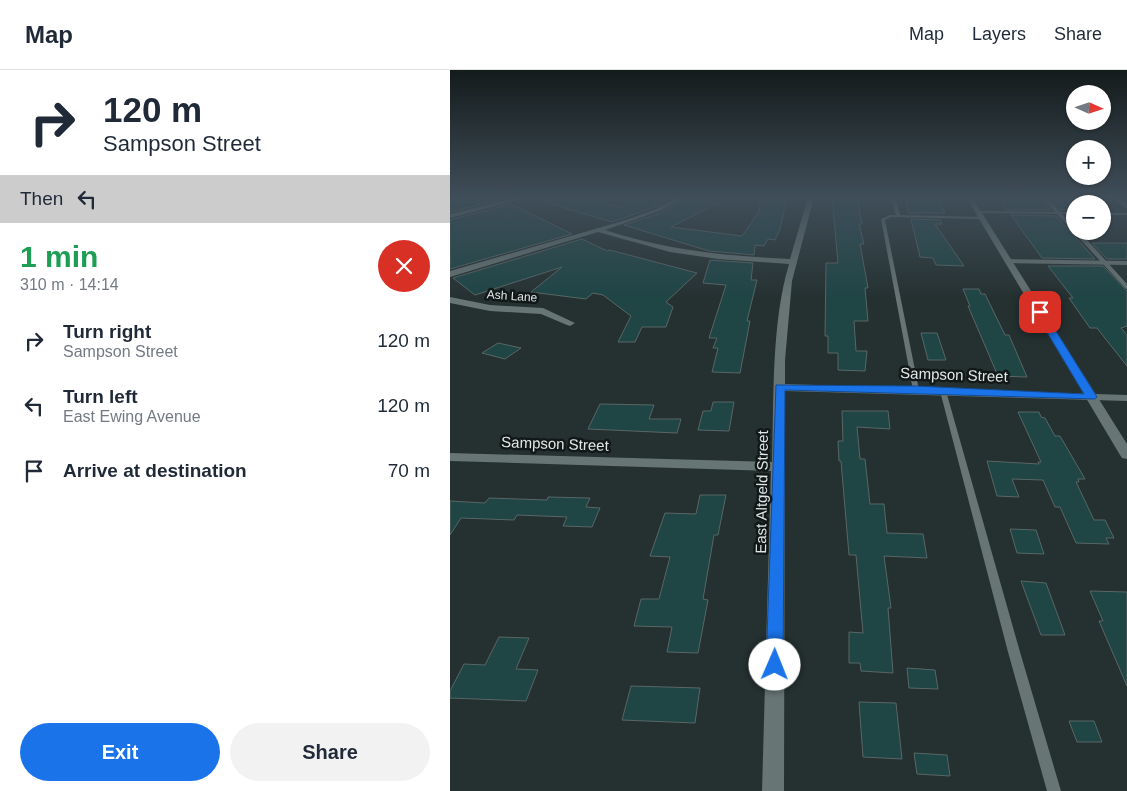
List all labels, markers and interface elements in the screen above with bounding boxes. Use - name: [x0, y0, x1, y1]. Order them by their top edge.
- text: Map: [25, 21, 73, 48]
- text: Map: [909, 24, 944, 44]
- text: Layers: [972, 24, 1026, 44]
- text: Share: [1054, 24, 1102, 44]
- north arrow: [1066, 85, 1111, 130]
- map controls: [1066, 85, 1111, 240]
- icon: right: [20, 90, 85, 155]
- text: 120 m: [103, 90, 202, 129]
- text: Sampson Street: [103, 131, 261, 156]
- button: +: [1066, 140, 1111, 185]
- icon: left: [73, 185, 101, 213]
- text: Then: [20, 188, 63, 209]
- button: −: [1066, 195, 1111, 240]
- text: 1 min: [20, 240, 98, 273]
- button: close: [378, 240, 430, 292]
- text: 310 m · 14:14: [20, 276, 119, 293]
- street label: Ash Lane: [486, 287, 538, 305]
- pin: [1019, 291, 1061, 333]
- icon: arrive: [1026, 298, 1054, 326]
- text: Turn right: [63, 321, 151, 342]
- icon: right: [20, 327, 48, 355]
- text: 120 m: [377, 330, 430, 351]
- text: Sampson Street: [63, 343, 178, 360]
- street label: Sampson Street: [900, 364, 1009, 385]
- text: Turn left: [63, 386, 138, 407]
- icon: left: [20, 392, 48, 420]
- text: 120 m: [377, 395, 430, 416]
- text: East Ewing Avenue: [63, 408, 201, 425]
- street label: East Altgeld Street: [752, 429, 771, 554]
- street label: Sampson Street: [501, 433, 610, 454]
- icon: arrive: [20, 457, 48, 485]
- text: Arrive at destination: [63, 460, 247, 481]
- text: 70 m: [388, 460, 430, 481]
- position arrow: [748, 638, 800, 690]
- button: Exit: [20, 723, 220, 781]
- button: Share: [230, 723, 430, 781]

